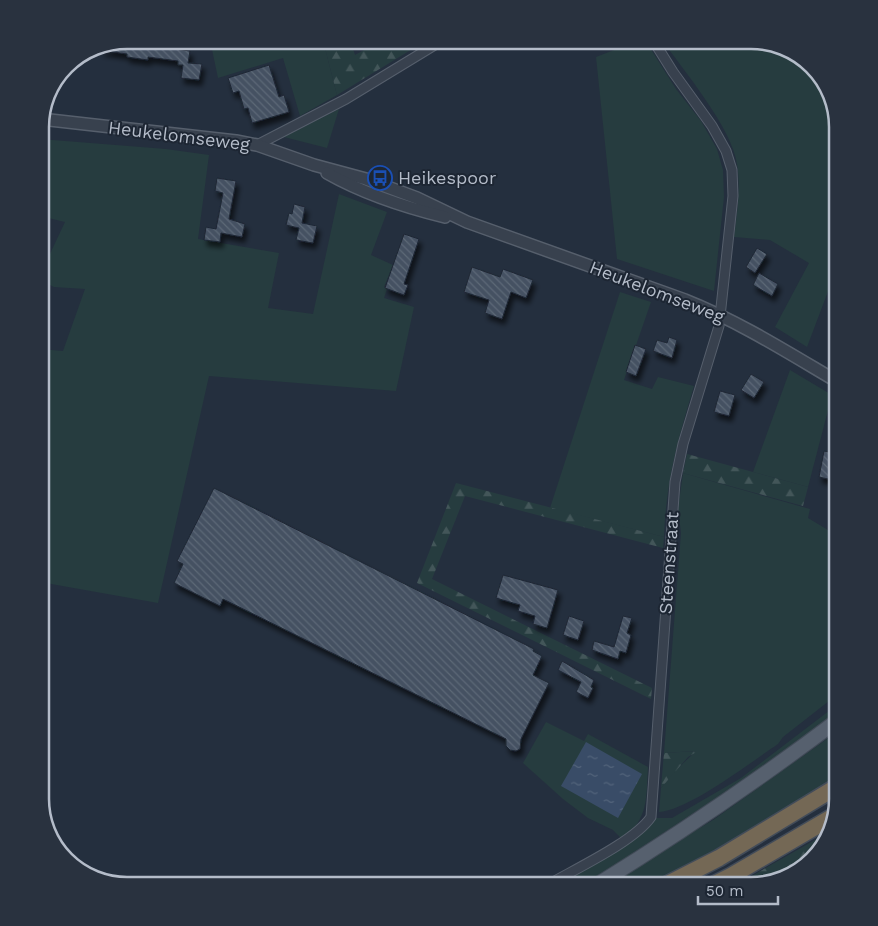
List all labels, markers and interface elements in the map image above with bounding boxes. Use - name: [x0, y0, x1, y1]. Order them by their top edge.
- street label: Heukelomseweg: [107, 116, 252, 155]
- bus stop icon: Heikespoor: [367, 165, 393, 191]
- place label: Heikespoor: [398, 167, 496, 188]
- street label: Heukelomseweg: [587, 256, 728, 327]
- street label: Steenstraat: [654, 511, 683, 615]
- scale bar: [698, 874, 778, 906]
- text: 50 m: [706, 882, 743, 900]

